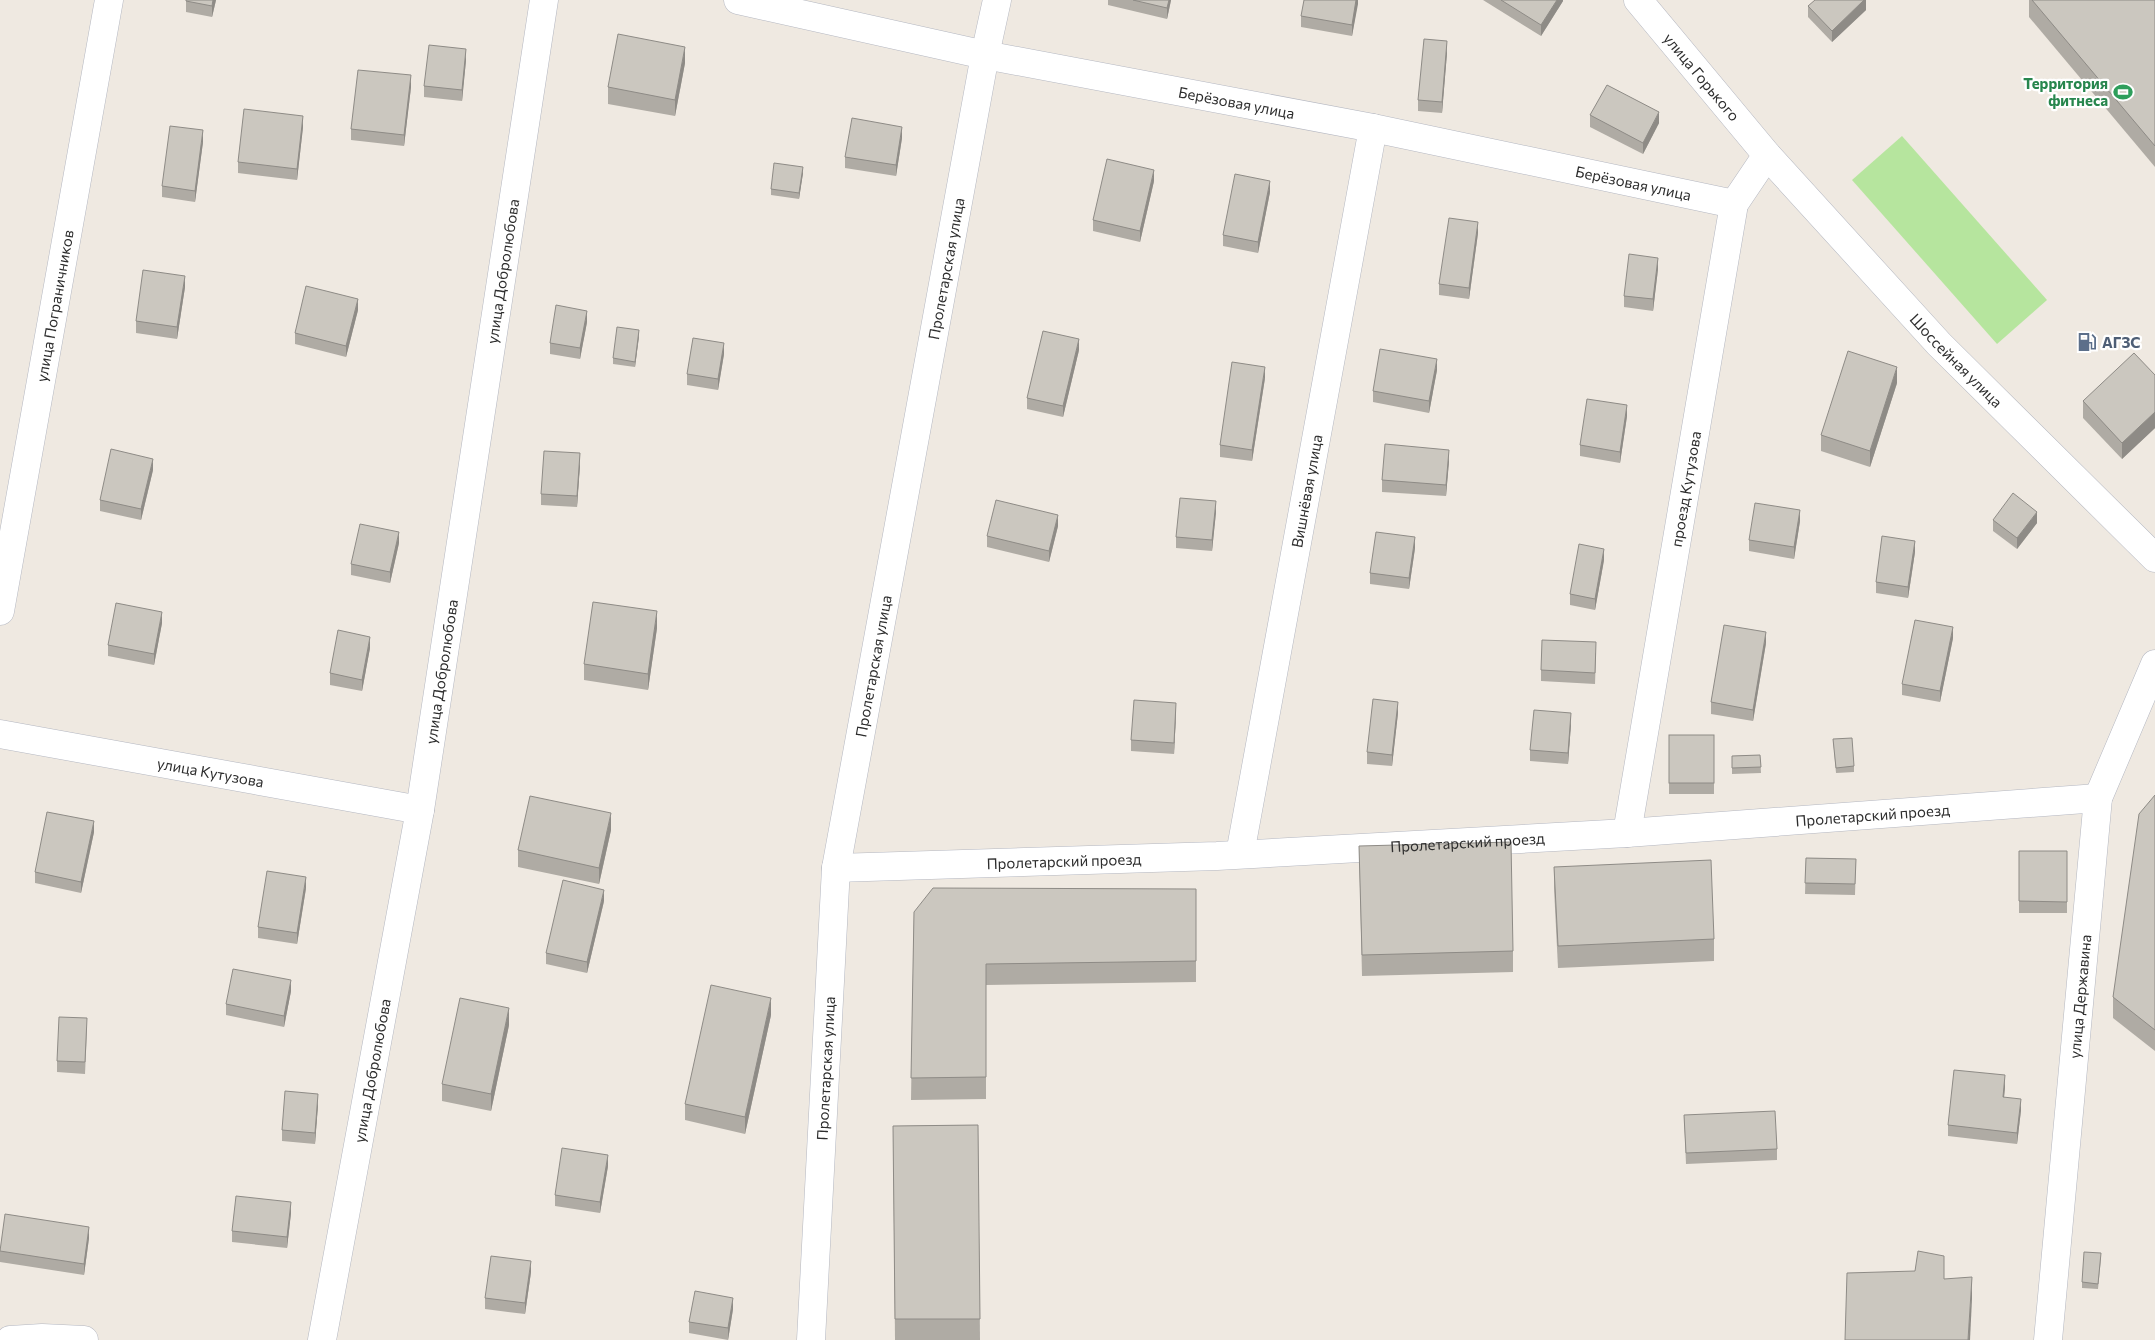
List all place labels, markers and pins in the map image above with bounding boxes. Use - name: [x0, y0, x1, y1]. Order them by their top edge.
- place label: Территория фитнеса: [2023, 74, 2108, 109]
- sports icon: Территория фитнеса: [2112, 81, 2134, 103]
- fuel station icon: АГЗС: [2076, 331, 2098, 353]
- place label: АГЗС: [2102, 333, 2141, 351]

